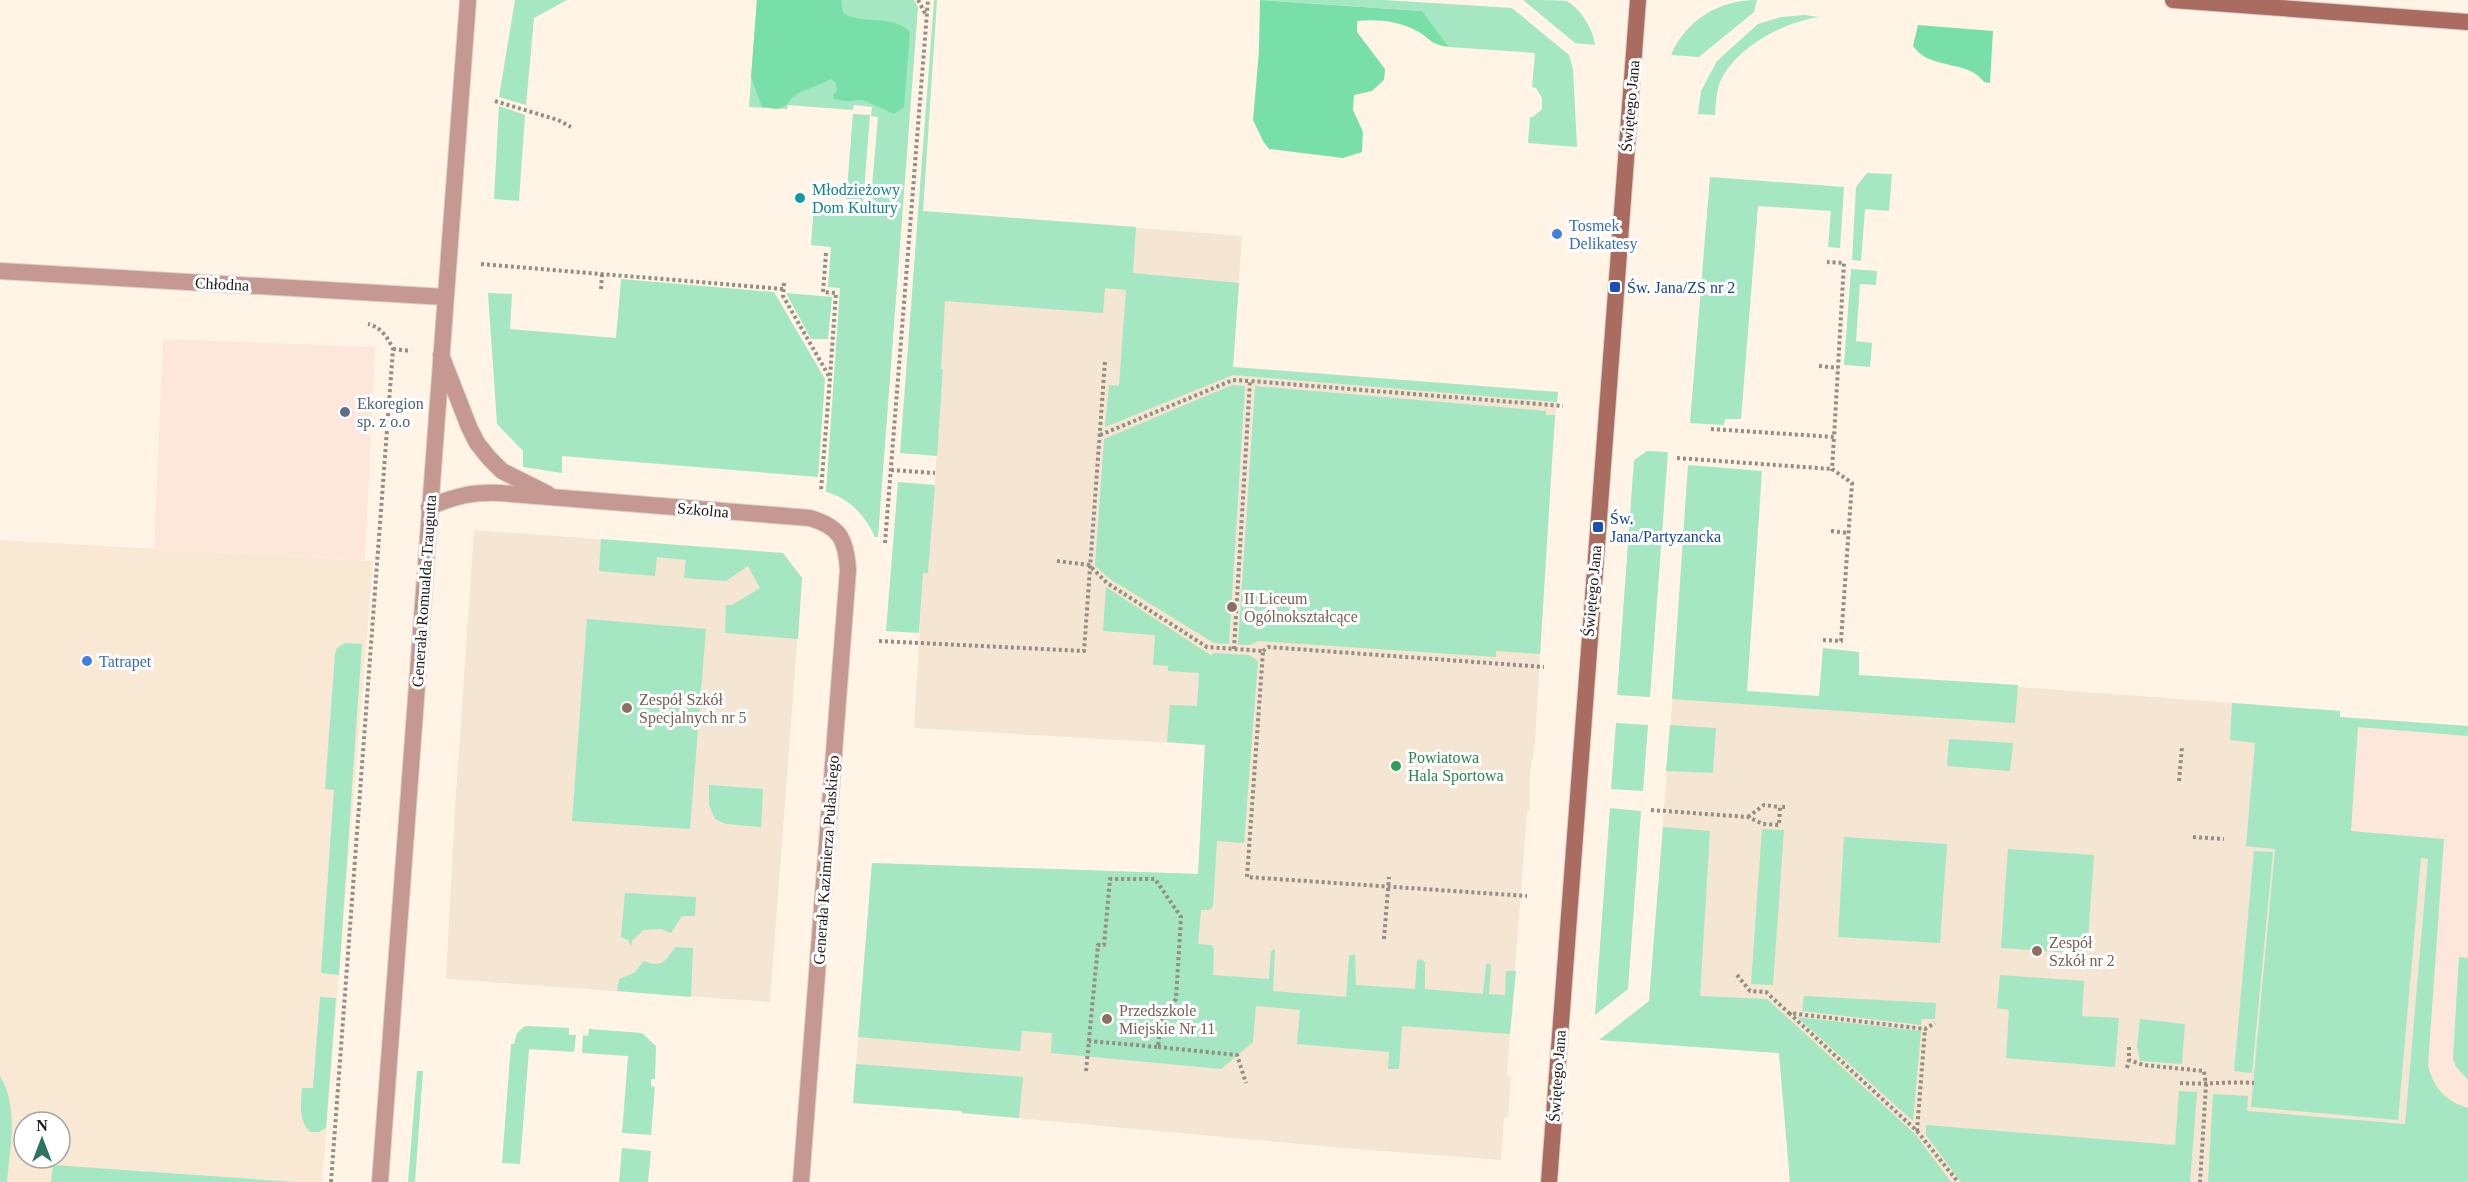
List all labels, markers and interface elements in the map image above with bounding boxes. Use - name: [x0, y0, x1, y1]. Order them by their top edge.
- street label: Świętego Jana: [1617, 59, 1643, 153]
- place label: Młodzieżowy Dom Kultury: [812, 181, 900, 217]
- marker: Młodzieżowy Dom Kultury: [793, 191, 807, 205]
- place label: Tosmek Delikatesy: [1569, 217, 1637, 253]
- marker: Tosmek Delikatesy: [1550, 227, 1564, 241]
- street label: Chłodna: [194, 274, 250, 294]
- place label: Św. Jana/ZS nr 2: [1627, 278, 1735, 296]
- marker: Św. Jana/ZS nr 2: [1608, 280, 1622, 294]
- place label: Ekoregion sp. z o.o: [357, 395, 424, 431]
- marker: Ekoregion sp. z o.o: [338, 405, 352, 419]
- street label: Generała Romualda Traugutta: [409, 494, 440, 688]
- street label: Szkolna: [677, 499, 729, 521]
- place label: Św. Jana/Partyzancka: [1610, 509, 1721, 546]
- marker: Św. Jana/Partyzancka: [1591, 520, 1605, 534]
- street label: Świętego Jana: [1579, 544, 1605, 638]
- place label: II Liceum Ogólnokształcące: [1244, 590, 1358, 626]
- marker: II Liceum Ogólnokształcące: [1225, 600, 1239, 614]
- place label: Tatrapet: [99, 653, 152, 671]
- marker: Tatrapet: [80, 654, 94, 668]
- place label: Zespół Szkół Specjalnych nr 5: [639, 691, 747, 727]
- marker: Zespół Szkół Specjalnych nr 5: [620, 701, 634, 715]
- place label: Powiatowa Hala Sportowa: [1408, 749, 1504, 785]
- street label: Generała Kazimierza Pułaskiego: [810, 755, 843, 965]
- marker: Powiatowa Hala Sportowa: [1389, 759, 1403, 773]
- place label: Zespół Szkół nr 2: [2049, 934, 2115, 969]
- marker: Zespół Szkół nr 2: [2030, 944, 2044, 958]
- place label: Przedszkole Miejskie Nr 11: [1119, 1002, 1215, 1038]
- marker: Przedszkole Miejskie Nr 11: [1100, 1012, 1114, 1026]
- street label: Świętego Jana: [1544, 1029, 1570, 1123]
- north arrow: [12, 1110, 72, 1170]
- text: N: [36, 1117, 48, 1134]

